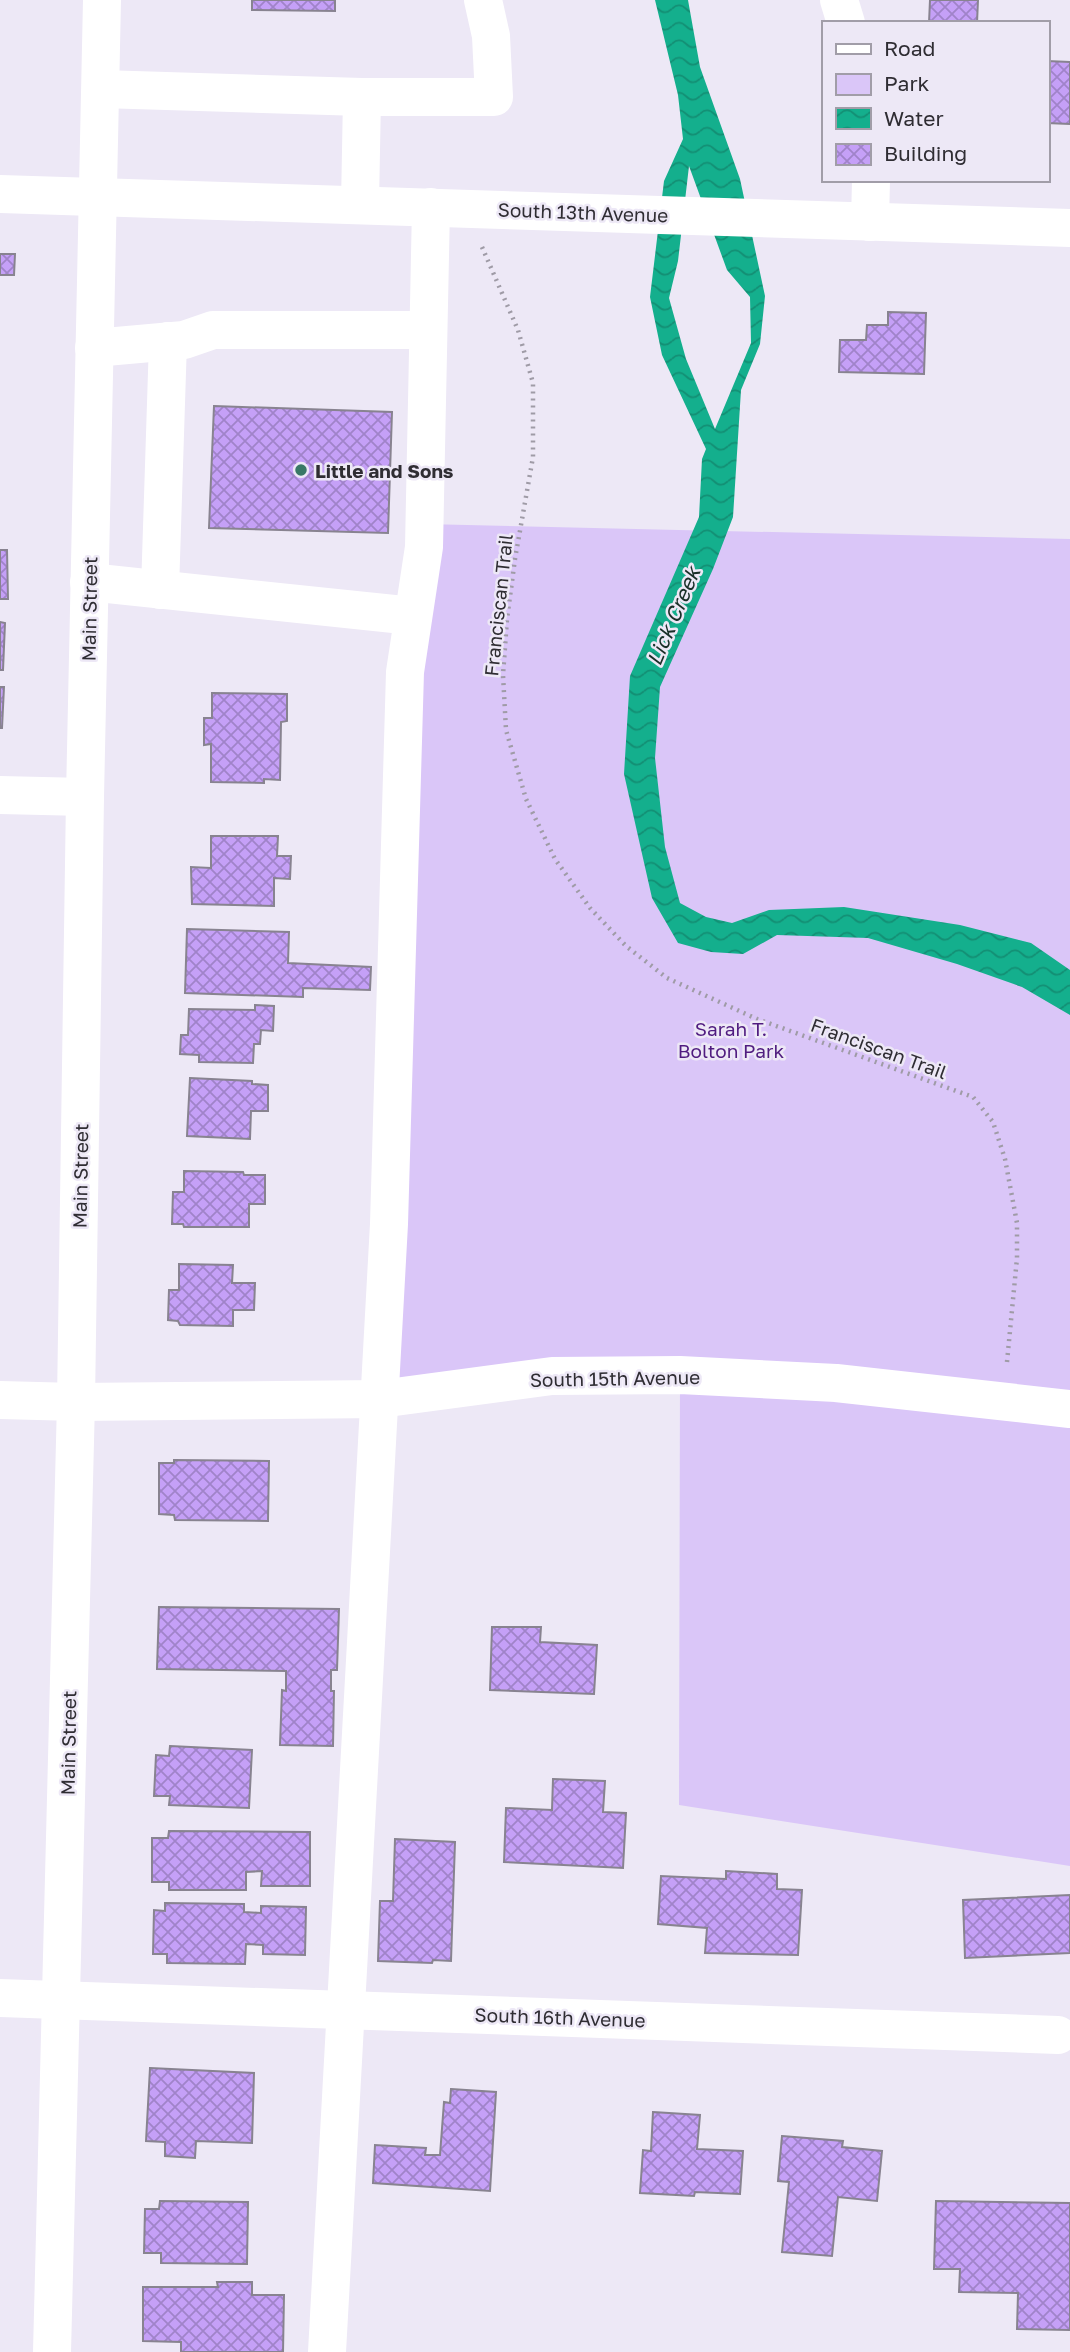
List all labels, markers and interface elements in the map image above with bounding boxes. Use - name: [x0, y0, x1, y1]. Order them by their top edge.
- legend: [822, 21, 1049, 182]
- text: Road: [884, 35, 935, 61]
- text: Park: [884, 70, 930, 96]
- text: Water: [884, 105, 944, 131]
- text: Building: [884, 140, 967, 166]
- street label: South 13th Avenue: [497, 198, 669, 226]
- place label: Little and Sons: [315, 459, 454, 482]
- marker: Little and Sons: [293, 462, 309, 478]
- street label: Franciscan Trail: [479, 533, 517, 677]
- street label: Main Street: [77, 556, 101, 662]
- water label: Lick Creek: [641, 561, 706, 669]
- street label: Franciscan Trail: [808, 1013, 950, 1083]
- park label: Sarah T. Bolton Park: [678, 1017, 784, 1062]
- street label: Main Street: [68, 1123, 92, 1229]
- street label: South 15th Avenue: [530, 1365, 700, 1391]
- street label: Main Street: [56, 1690, 80, 1796]
- street label: South 16th Avenue: [474, 2003, 646, 2031]

